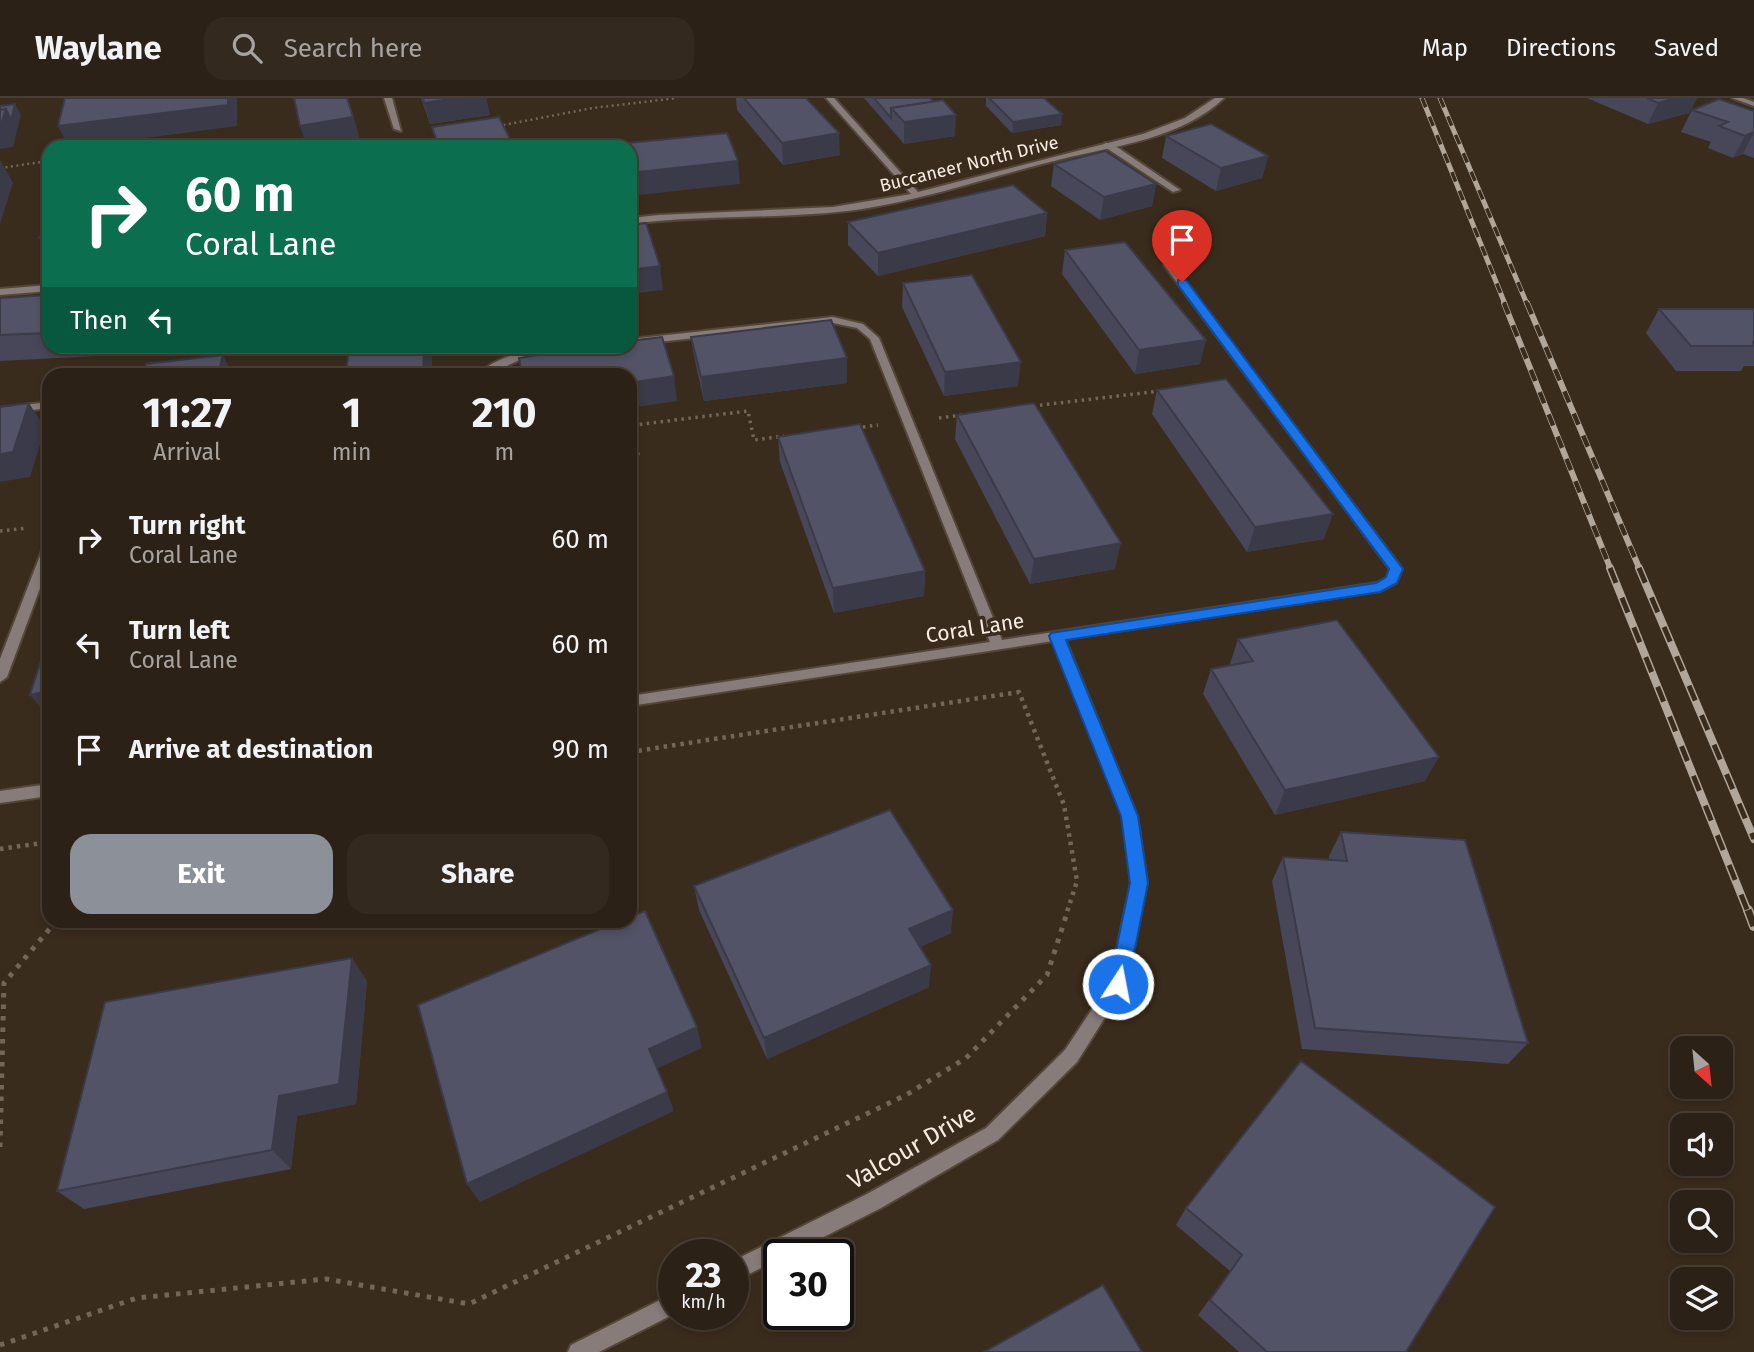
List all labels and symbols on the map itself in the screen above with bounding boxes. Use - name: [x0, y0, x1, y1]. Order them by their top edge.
- street label: Buccaneer North Drive: [877, 131, 1061, 197]
- pin: [1152, 210, 1212, 282]
- street label: Coral Lane: [924, 607, 1026, 649]
- position arrow: [1081, 947, 1155, 1021]
- north arrow: [1670, 1036, 1732, 1099]
- street label: Valcour Drive: [843, 1099, 981, 1195]
- speed limit sign: 30: [763, 1239, 854, 1330]

